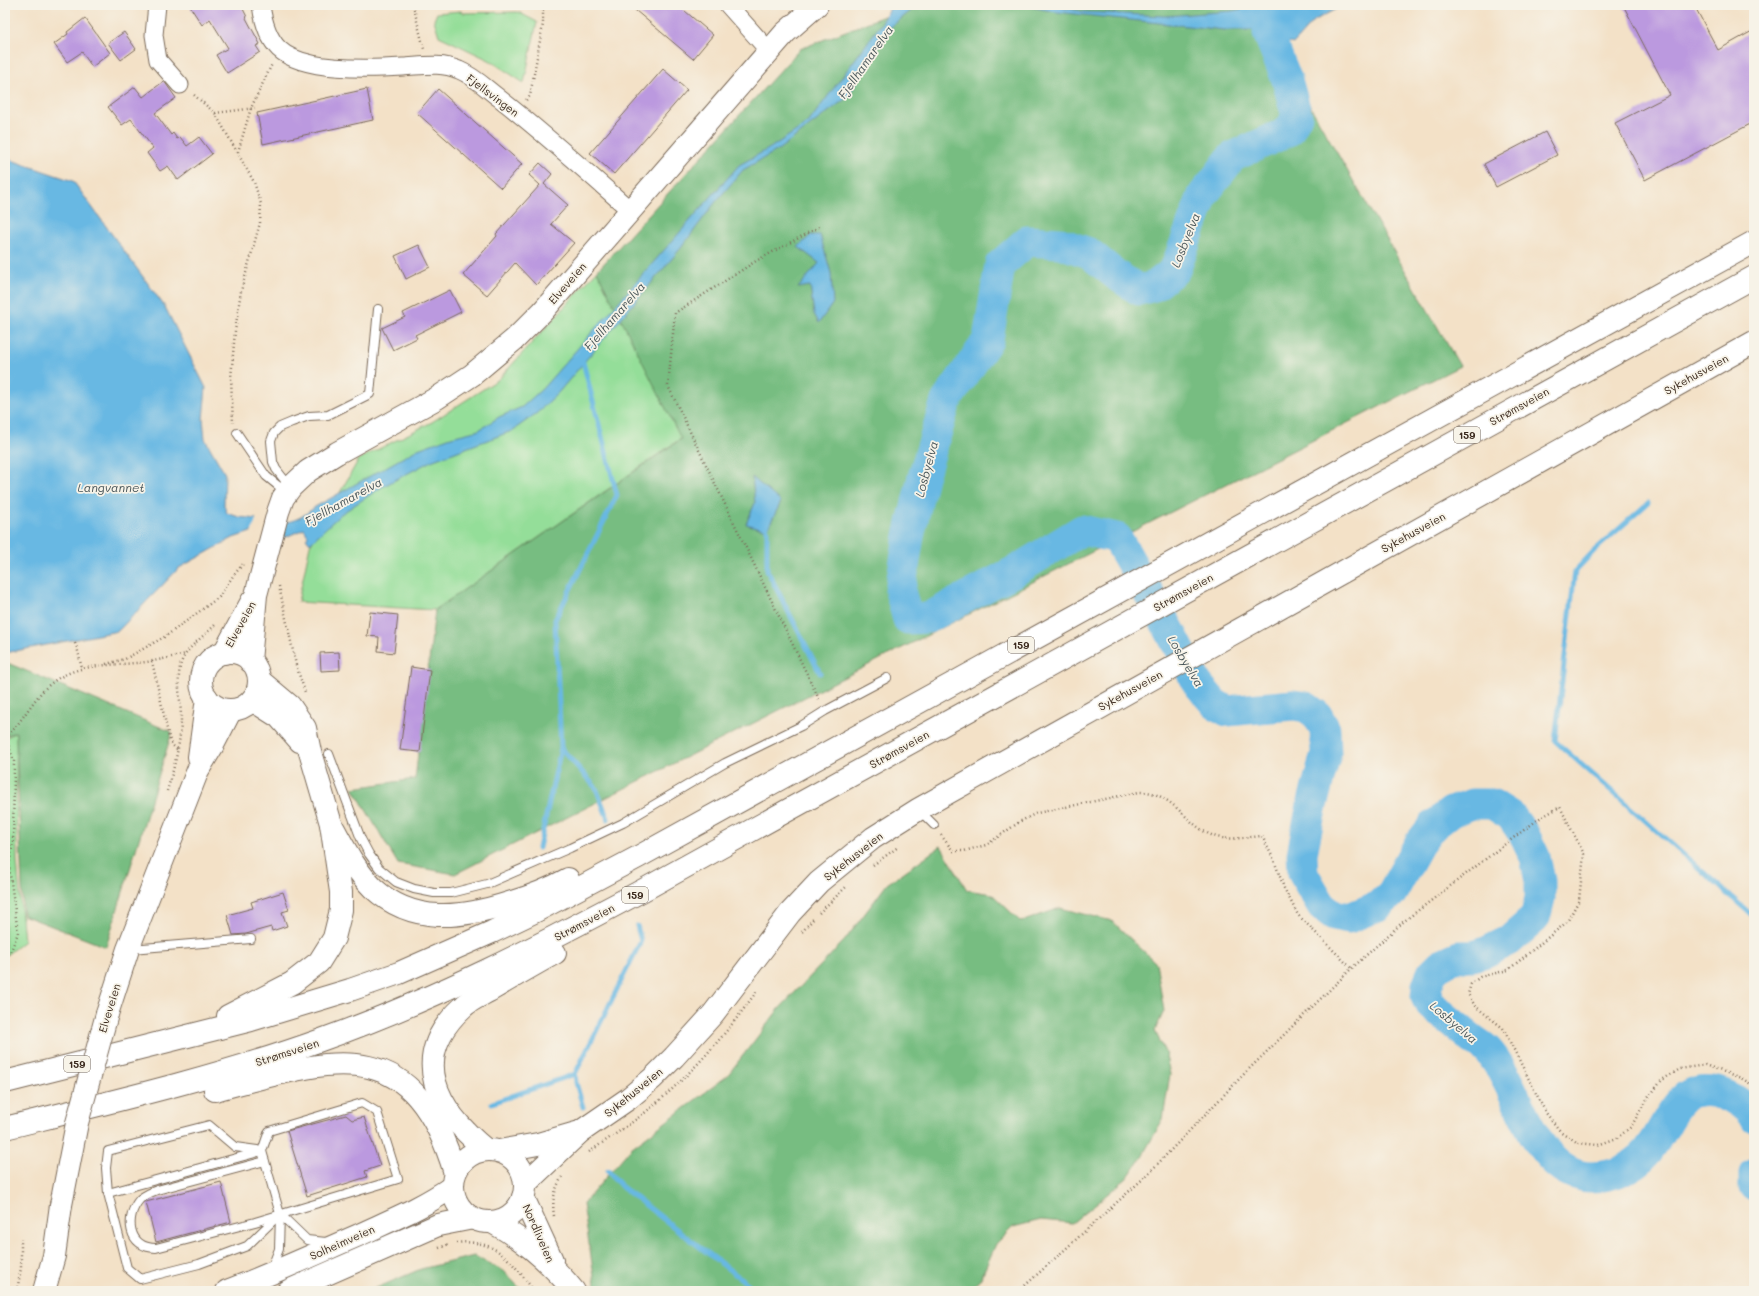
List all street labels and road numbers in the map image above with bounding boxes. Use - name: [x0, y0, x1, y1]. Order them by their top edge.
- street label: Fjellsvingen: [464, 70, 522, 120]
- street label: Elveveien: [545, 259, 589, 307]
- street label: Sykehusveien: [1661, 350, 1731, 398]
- street label: Strømsveien: [1486, 383, 1552, 429]
- road number: 159: [1454, 427, 1480, 443]
- street label: Sykehusveien: [1378, 508, 1448, 556]
- street label: Strømsveien: [1150, 569, 1216, 615]
- street label: Elveveien: [221, 598, 259, 650]
- road number: 159: [1008, 637, 1034, 653]
- street label: Sykehusveien: [1095, 666, 1165, 714]
- street label: Strømsveien: [866, 726, 932, 772]
- street label: Sykehusveien: [820, 828, 886, 884]
- road number: 159: [622, 887, 648, 903]
- street label: Strømsveien: [551, 900, 617, 944]
- street label: Elveveien: [94, 982, 124, 1034]
- street label: Strømsveien: [253, 1035, 321, 1069]
- road number: 159: [64, 1056, 90, 1072]
- street label: Sykehusveien: [601, 1064, 665, 1120]
- street label: Nordliveien: [520, 1202, 558, 1264]
- street label: Solheimveien: [307, 1221, 377, 1263]

